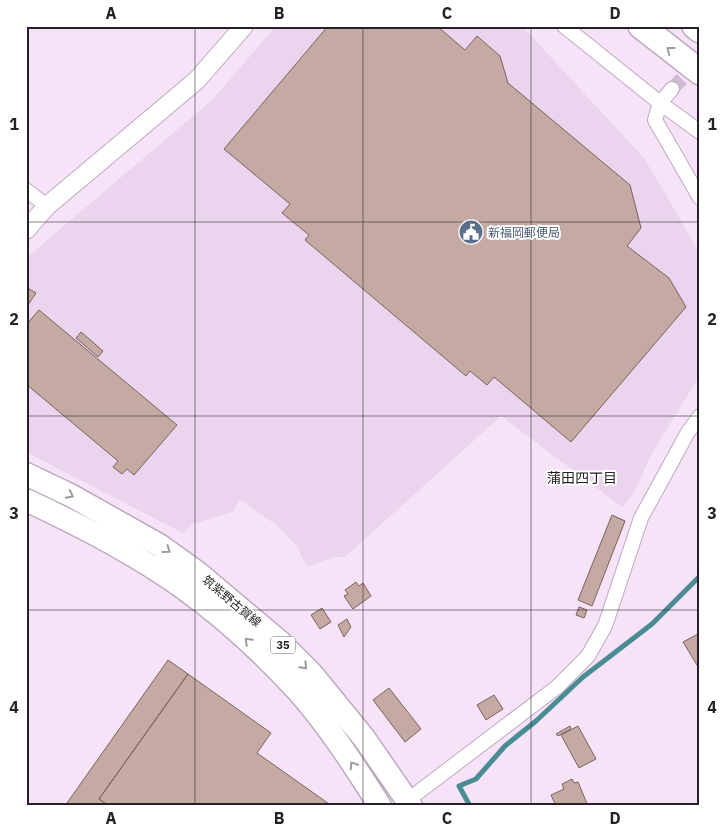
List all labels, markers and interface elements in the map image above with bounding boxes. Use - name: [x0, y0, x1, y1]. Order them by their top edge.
- text: A: [106, 3, 117, 23]
- text: B: [274, 3, 285, 23]
- text: C: [442, 3, 452, 23]
- text: D: [609, 3, 621, 23]
- one-way arrow: [667, 47, 676, 55]
- text: 1: [9, 114, 19, 134]
- text: 1: [707, 114, 717, 134]
- public building icon: 新福岡郵便局: [458, 219, 484, 245]
- place label: 新福岡郵便局: [488, 225, 560, 240]
- text: 2: [9, 309, 19, 329]
- text: 2: [707, 309, 717, 329]
- district label: 蒲田四丁目: [547, 469, 617, 487]
- one-way arrow: [65, 489, 74, 499]
- text: 3: [9, 503, 19, 523]
- text: 3: [707, 503, 717, 523]
- one-way arrow: [161, 544, 171, 553]
- street label: 筑紫野古賀線: [200, 572, 264, 630]
- road number: 35: [270, 636, 296, 654]
- one-way arrow: [245, 638, 254, 647]
- one-way arrow: [298, 660, 307, 669]
- text: 4: [9, 697, 19, 717]
- text: 4: [707, 697, 717, 717]
- one-way arrow: [350, 761, 360, 770]
- text: A: [106, 808, 117, 828]
- text: B: [274, 808, 285, 828]
- text: C: [442, 808, 452, 828]
- text: D: [609, 808, 621, 828]

